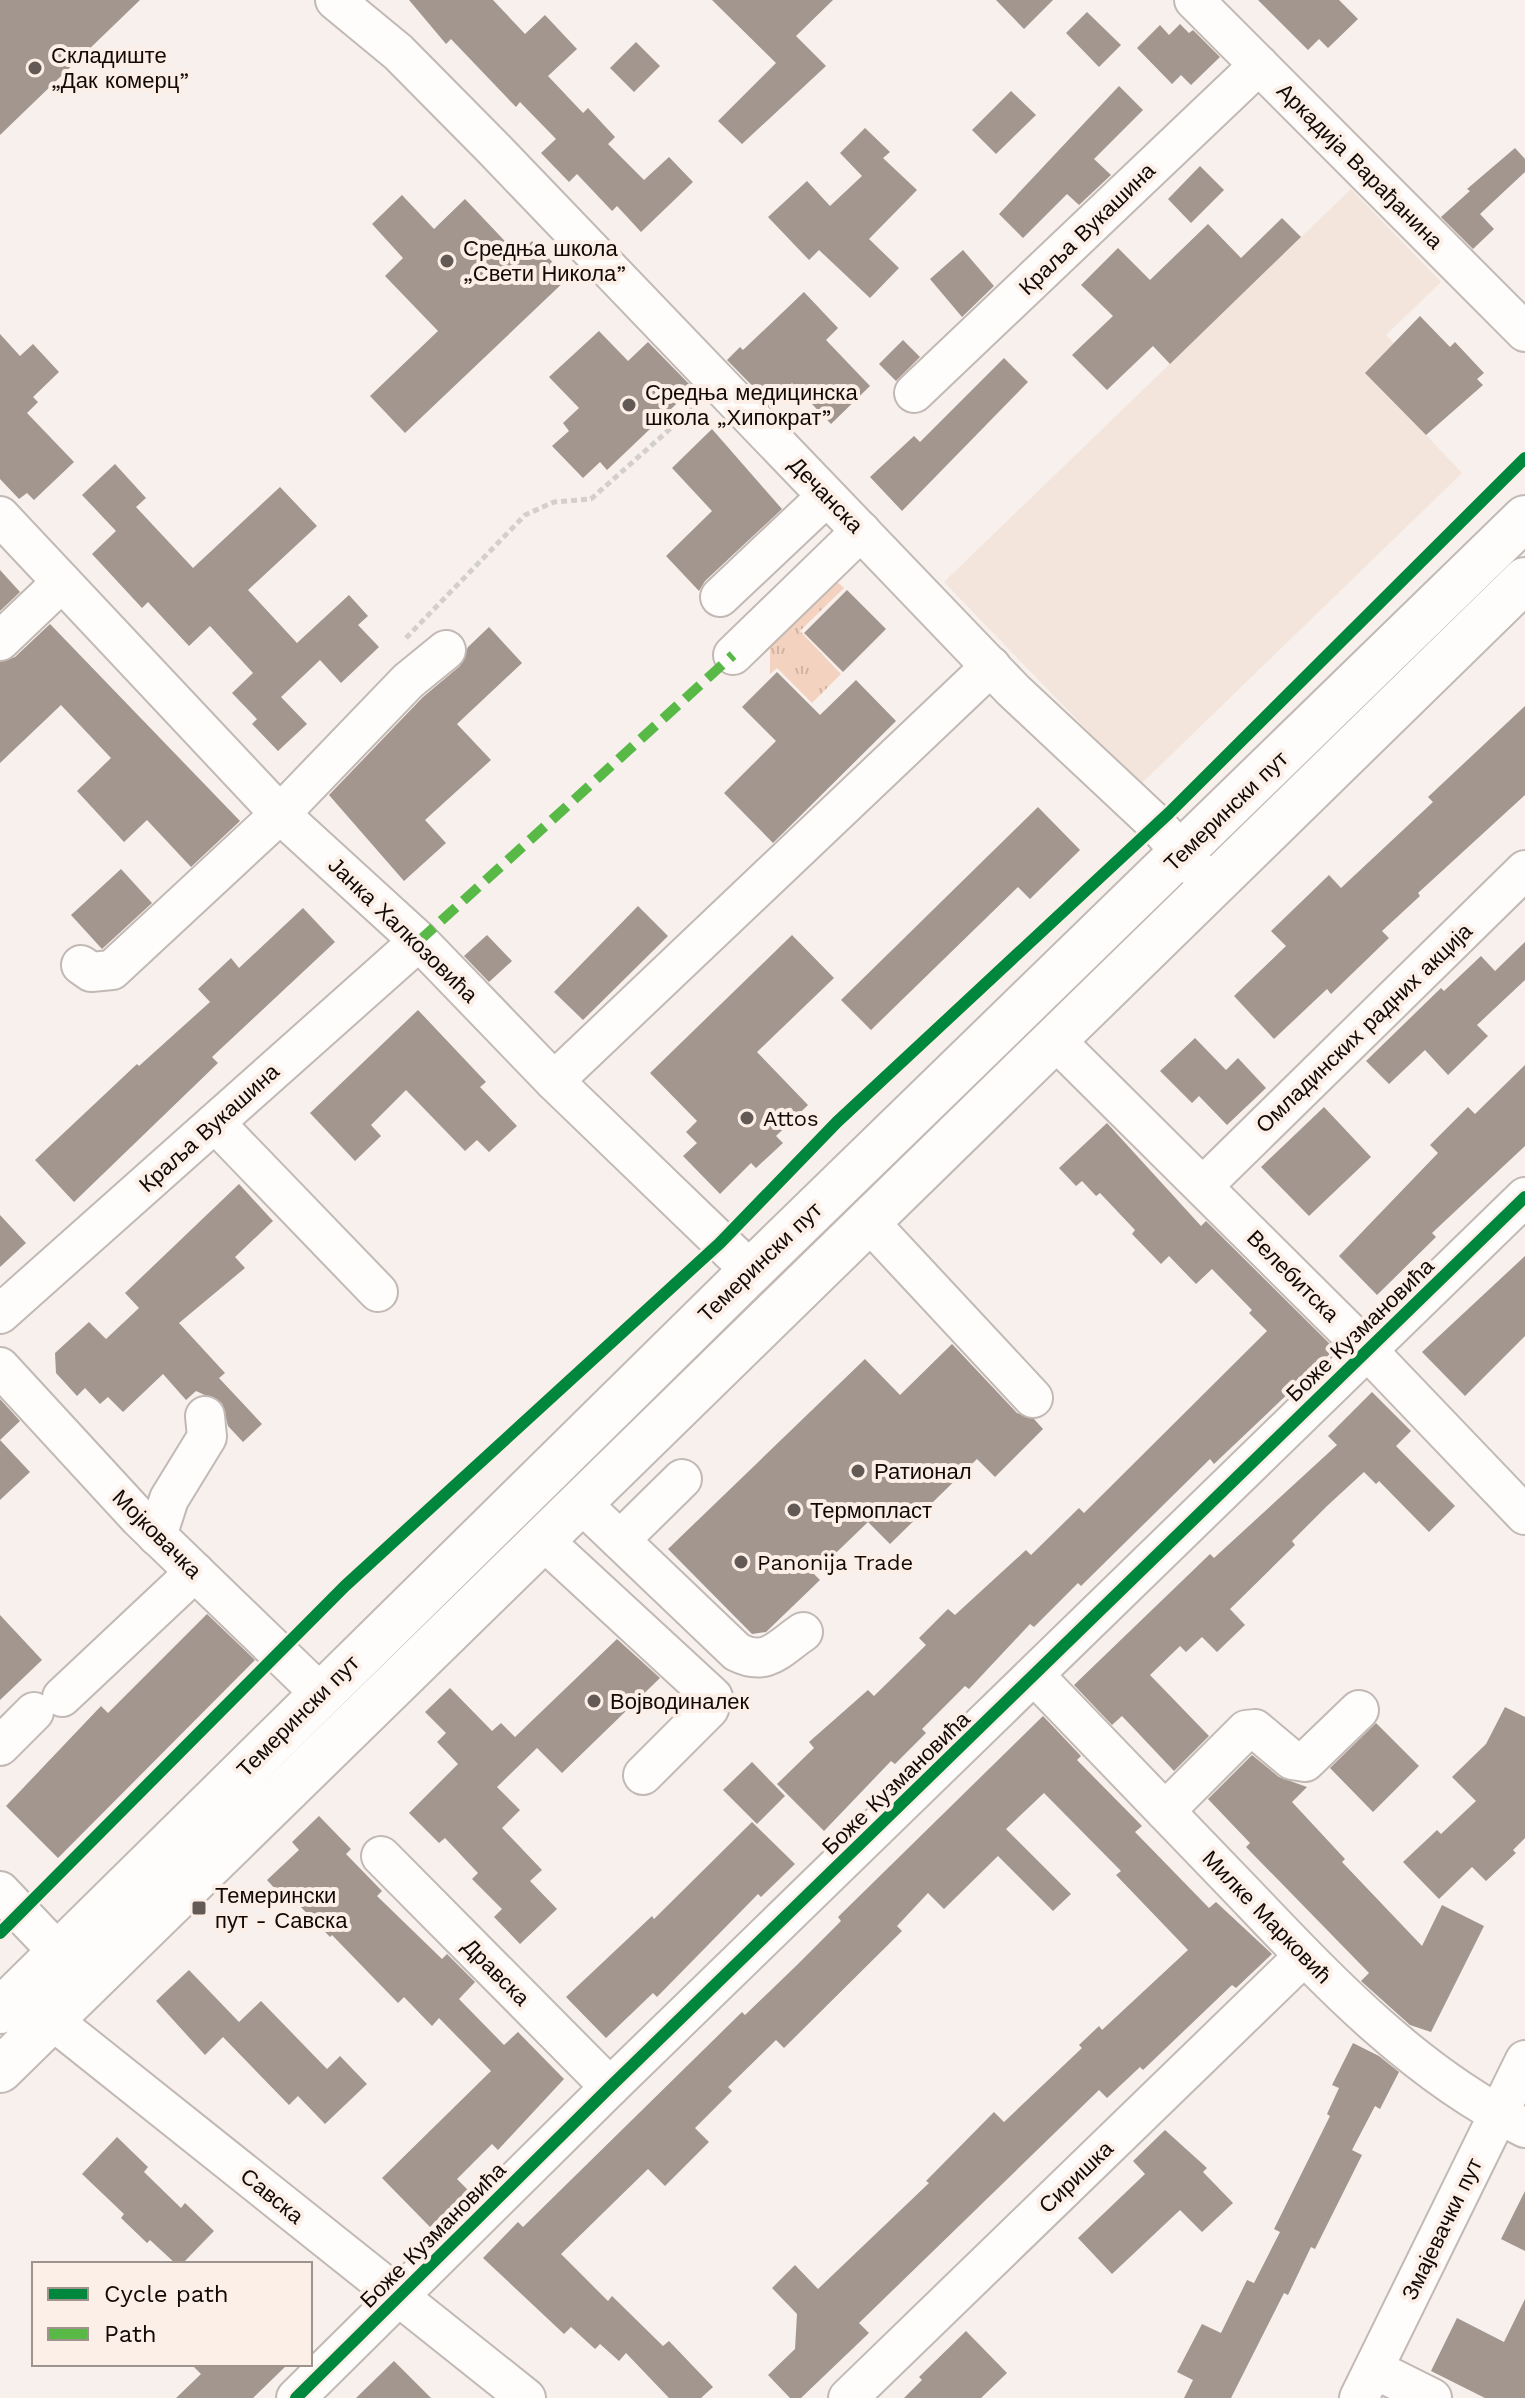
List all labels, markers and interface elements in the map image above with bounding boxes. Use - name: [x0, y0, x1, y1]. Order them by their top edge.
- place label: Складиште „Дак комерц”: [51, 43, 189, 93]
- marker: Складиште „Дак комерц”: [26, 59, 44, 77]
- street label: Аркадија Варађанина: [1272, 78, 1448, 254]
- street label: Краља Вукашина: [1014, 157, 1161, 300]
- place label: Средња школа „Свети Никола”: [463, 236, 626, 286]
- marker: Средња школа „Свети Никола”: [438, 252, 456, 270]
- place label: Средња медицинска школа „Хипократ”: [645, 380, 858, 430]
- marker: Средња медицинска школа „Хипократ”: [620, 396, 638, 414]
- street label: Дечанска: [784, 452, 869, 539]
- street label: Темерински пут: [1159, 746, 1293, 876]
- street label: Јанка Халкозовића: [323, 852, 483, 1008]
- street label: Омладинских радних акција: [1251, 918, 1478, 1138]
- street label: Краља Вукашина: [134, 1058, 284, 1197]
- place label: Attos: [763, 1106, 819, 1131]
- marker: Attos: [738, 1109, 756, 1127]
- street label: Темерински пут: [693, 1197, 827, 1327]
- street label: Велебитска: [1242, 1225, 1344, 1327]
- street label: Боже Кузмановића: [1281, 1253, 1439, 1407]
- place label: Ратионал: [874, 1459, 972, 1484]
- marker: Ратионал: [849, 1462, 867, 1480]
- street label: Мојковачка: [108, 1485, 207, 1584]
- place label: Термопласт: [810, 1498, 932, 1523]
- marker: Термопласт: [785, 1501, 803, 1519]
- place label: Panonija Trade: [757, 1550, 913, 1575]
- marker: Panonija Trade: [732, 1553, 750, 1571]
- street label: Темерински пут: [232, 1650, 364, 1782]
- place label: Војводиналек: [610, 1689, 750, 1714]
- marker: Војводиналек: [585, 1692, 603, 1710]
- street label: Боже Кузмановића: [817, 1706, 975, 1860]
- street label: Милке Марковић: [1197, 1846, 1337, 1988]
- place label: Темерински пут - Савска: [215, 1883, 348, 1933]
- marker: Темерински пут - Савска: [190, 1899, 208, 1917]
- street label: Дравска: [457, 1933, 535, 2011]
- street label: Сиришка: [1034, 2135, 1119, 2218]
- street label: Змајевачки пут: [1397, 2154, 1487, 2304]
- street label: Боже Кузмановића: [355, 2157, 511, 2313]
- street label: Савска: [236, 2163, 309, 2229]
- legend: [32, 2262, 312, 2366]
- text: Cycle path: [104, 2280, 229, 2308]
- text: Path: [104, 2320, 157, 2348]

